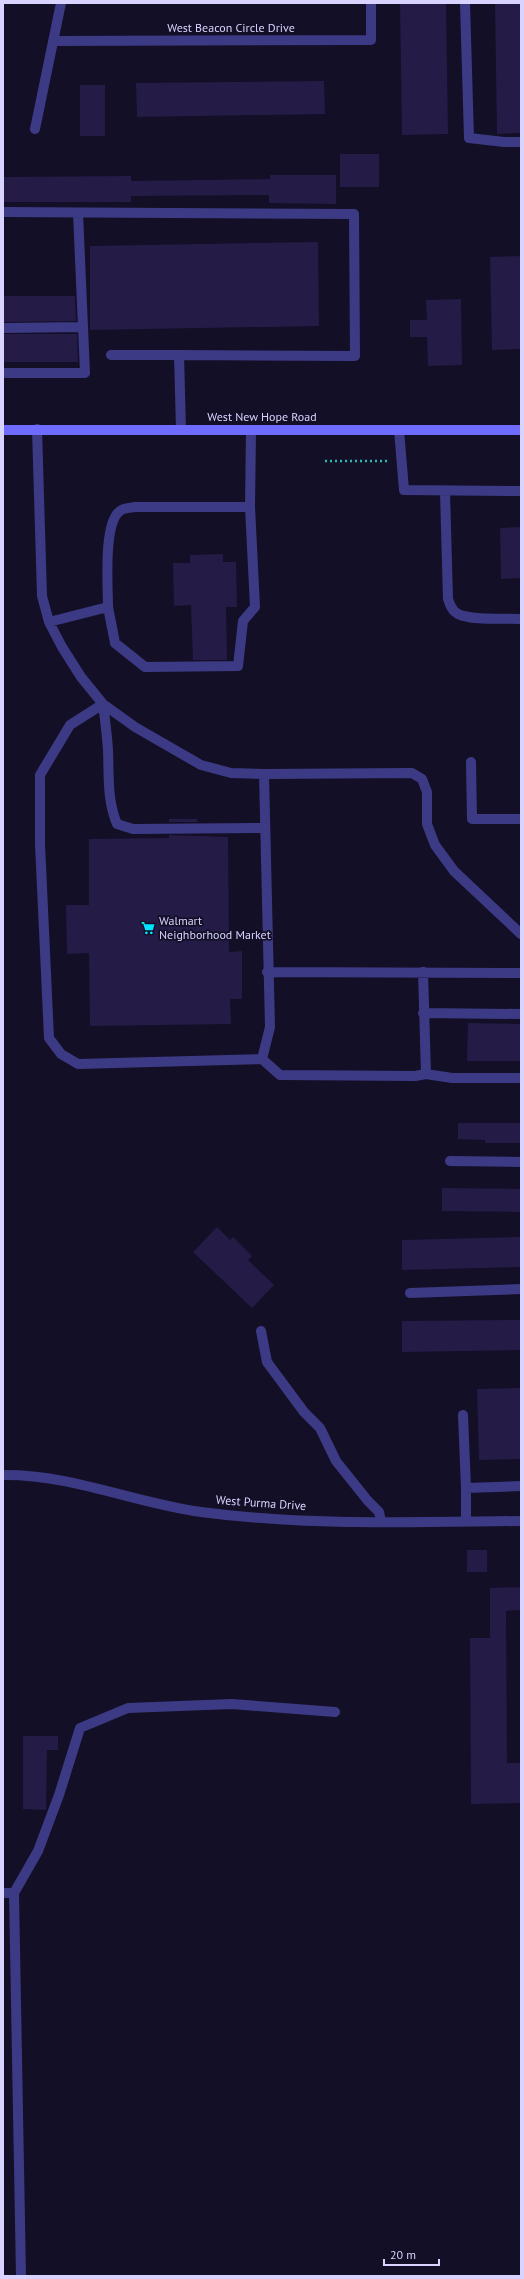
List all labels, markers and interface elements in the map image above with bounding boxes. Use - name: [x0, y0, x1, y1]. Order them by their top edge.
- street label: West Beacon Circle Drive: [167, 20, 295, 35]
- street label: West New Hope Road: [207, 409, 317, 424]
- place label: Walmart Neighborhood Market: [159, 913, 271, 942]
- supermarket icon: Walmart Neighborhood Market: [140, 920, 156, 936]
- street label: West Purma Drive: [215, 1492, 307, 1513]
- scale bar: [384, 2241, 439, 2267]
- text: 20 m: [390, 2247, 416, 2262]

